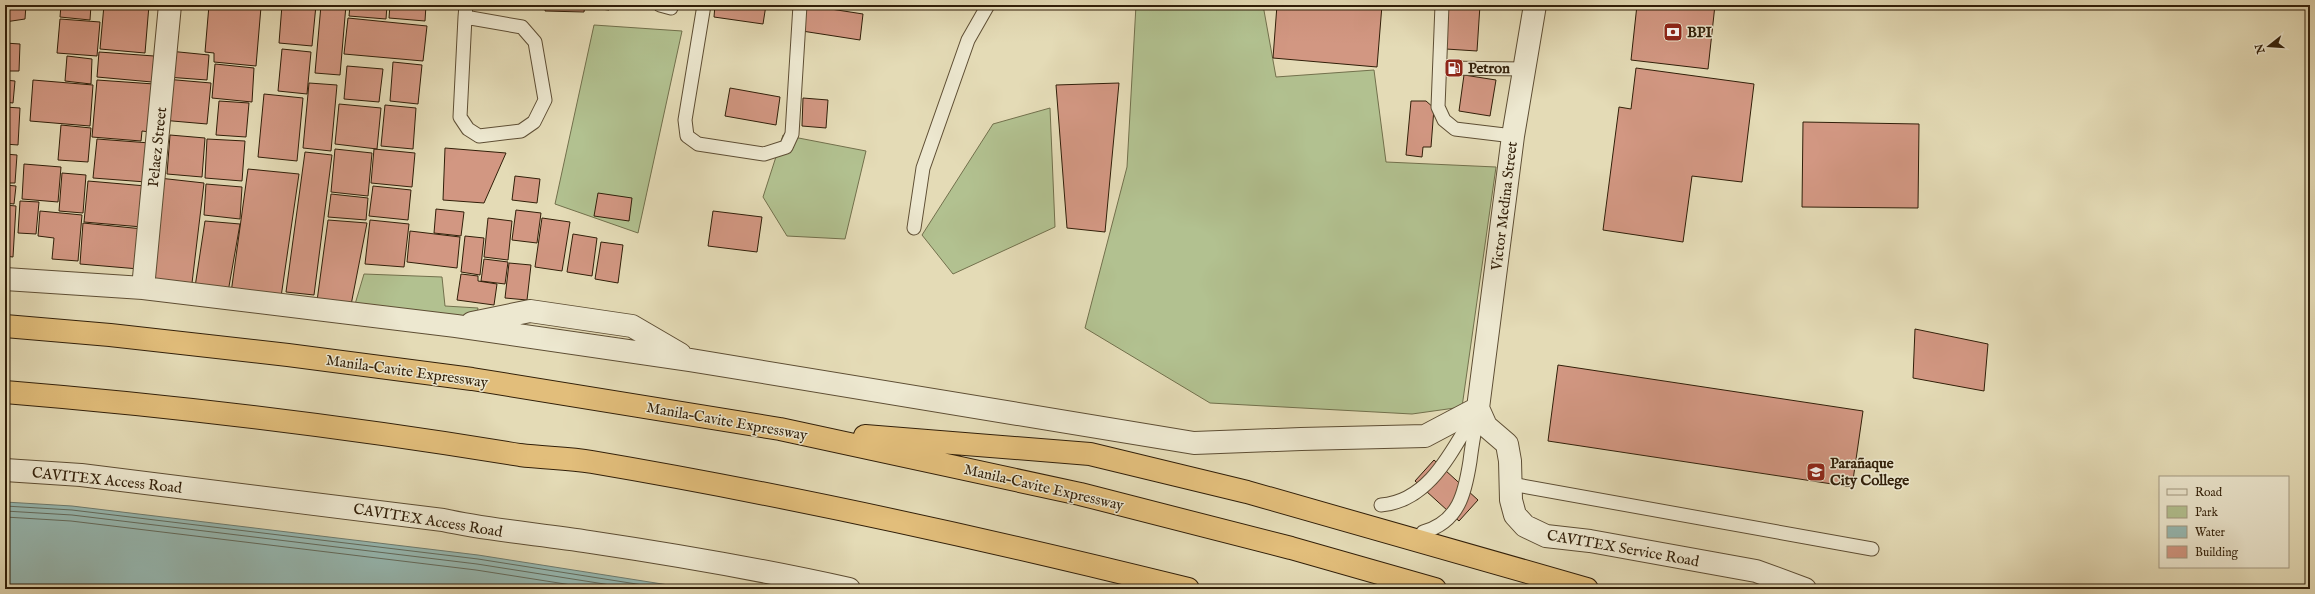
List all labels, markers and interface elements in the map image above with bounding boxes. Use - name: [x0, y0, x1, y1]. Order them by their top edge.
- bank icon: BPI: [1662, 21, 1684, 43]
- place label: BPI: [1687, 23, 1713, 42]
- north arrow: [2249, 26, 2289, 66]
- text: N: [2252, 42, 2269, 56]
- fuel station icon: Petron: [1443, 57, 1465, 79]
- place label: Petron: [1468, 59, 1510, 78]
- street label: Pelaez Street: [144, 106, 171, 188]
- street label: Victor Medina Street: [1487, 140, 1522, 273]
- street label: Manila–Cavite Expressway: [325, 351, 490, 392]
- street label: Manila–Cavite Expressway: [645, 398, 810, 445]
- place label: Parañaque City College: [1830, 454, 1909, 490]
- street label: Manila–Cavite Expressway: [962, 460, 1126, 515]
- school or university icon: Parañaque City College: [1805, 461, 1827, 483]
- street label: CAVITEX Access Road: [31, 463, 184, 498]
- legend: [2159, 476, 2289, 568]
- text: Road: [2195, 485, 2223, 500]
- street label: CAVITEX Access Road: [352, 499, 505, 542]
- text: Park: [2195, 505, 2218, 520]
- text: Water: [2195, 525, 2226, 540]
- street label: CAVITEX Service Road: [1545, 526, 1702, 571]
- text: Building: [2195, 545, 2239, 560]

